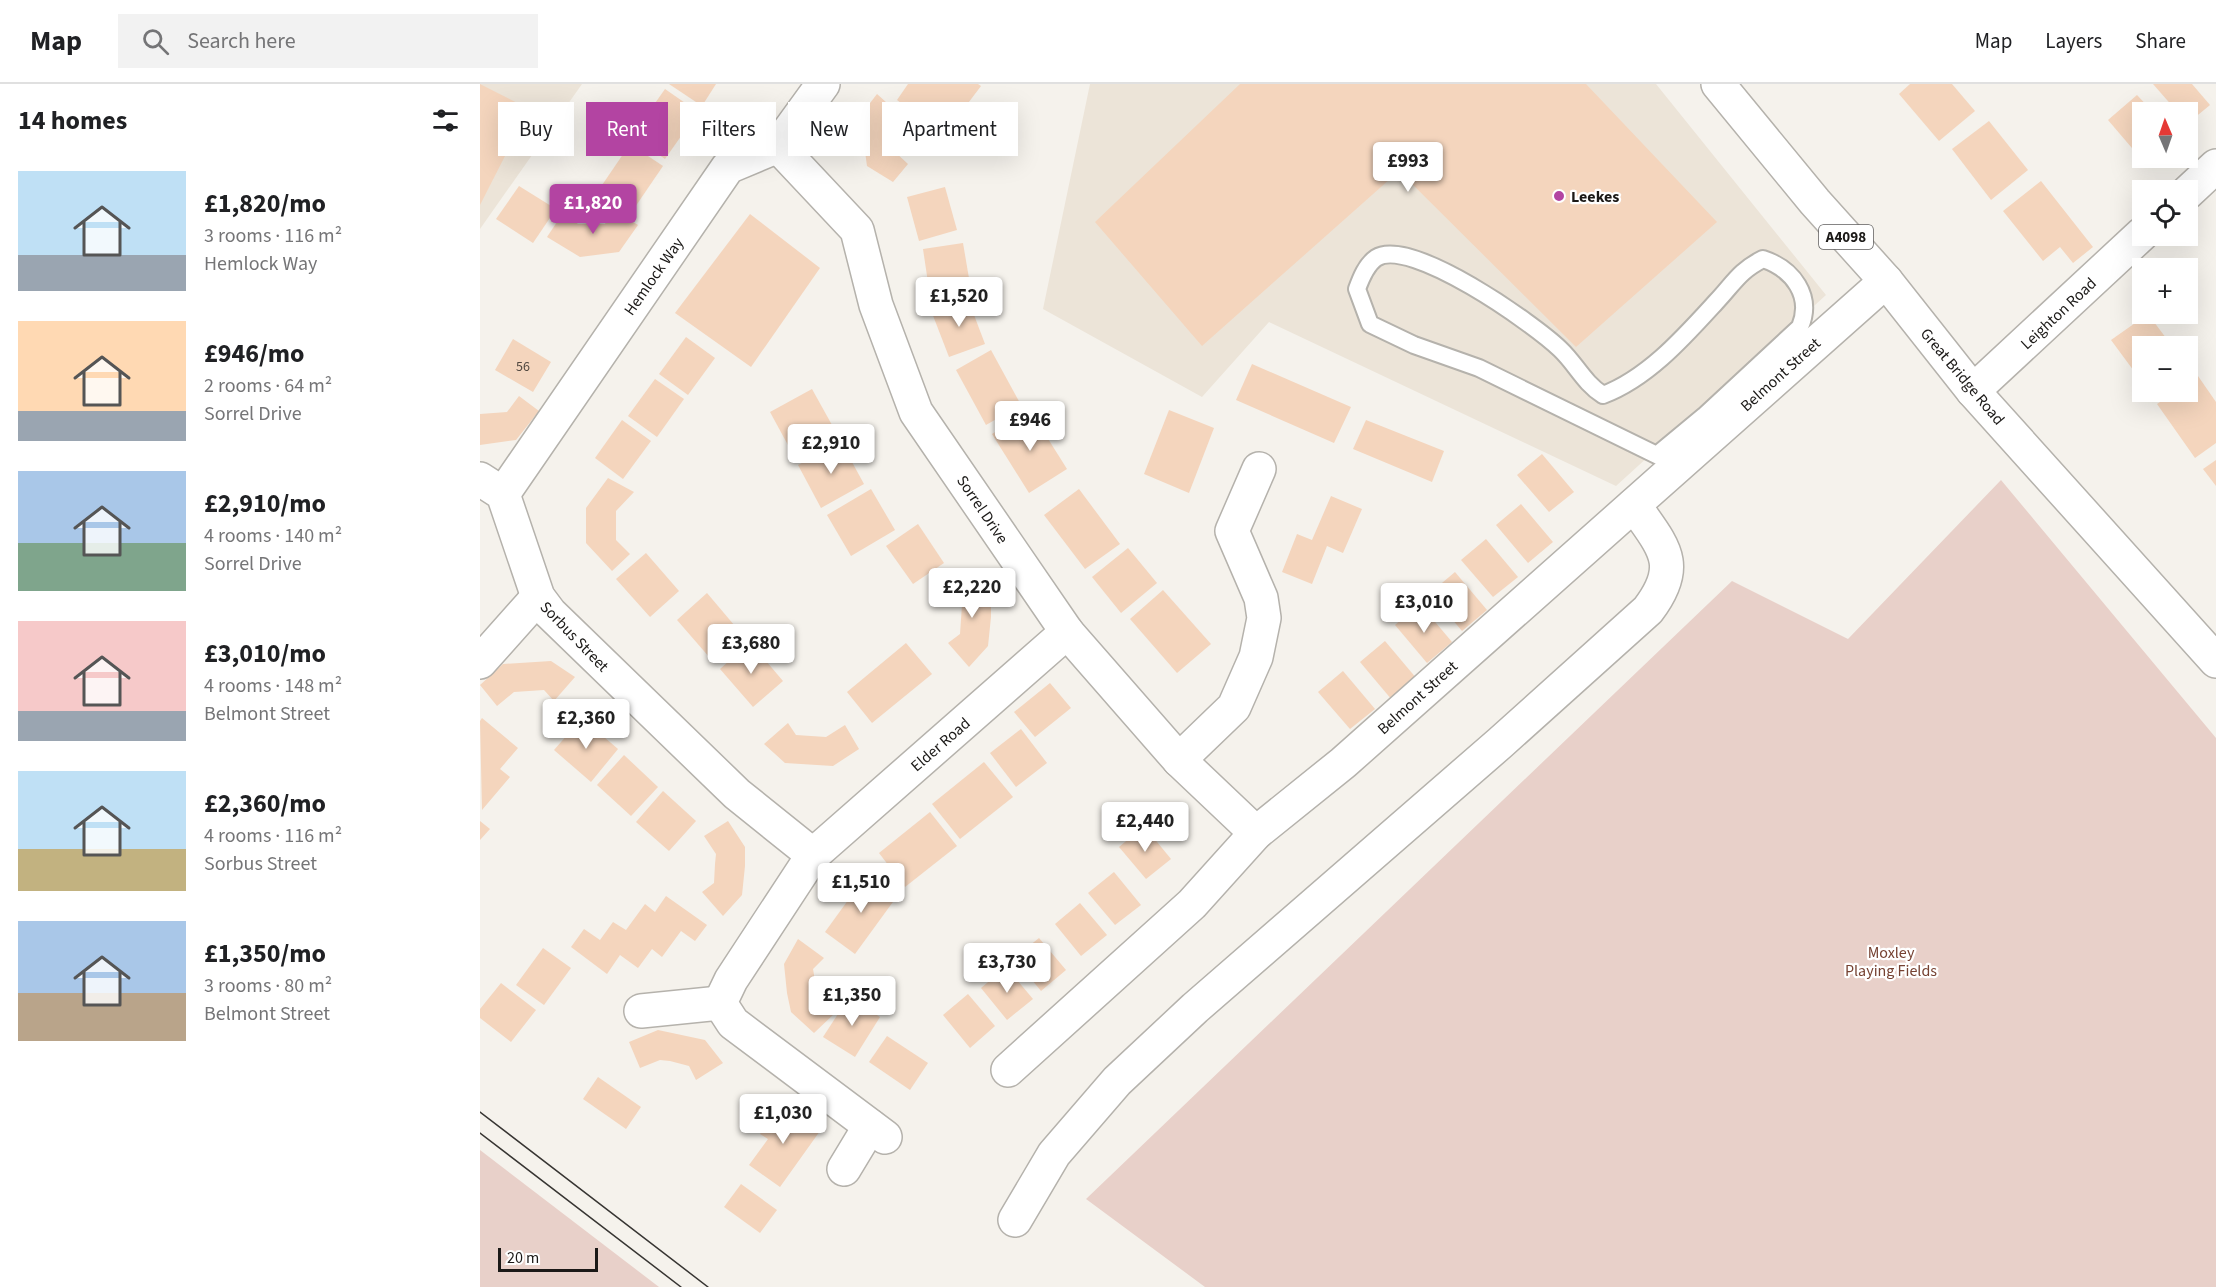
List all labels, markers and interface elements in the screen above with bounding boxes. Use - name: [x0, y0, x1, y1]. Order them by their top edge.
- search box: [118, 14, 538, 68]
- text: Map: [30, 21, 82, 61]
- icon: search: [139, 25, 172, 58]
- text: Search here: [187, 25, 296, 57]
- text: Map: [1975, 26, 2012, 56]
- text: Layers: [2045, 26, 2102, 56]
- text: Share: [2135, 26, 2186, 56]
- text: 14 homes: [18, 102, 127, 139]
- chip: Buy: [498, 102, 574, 156]
- chip: Rent: [586, 102, 668, 156]
- chip: Filters: [680, 102, 776, 156]
- chip: New: [788, 102, 870, 156]
- chip: Apartment: [882, 102, 1018, 156]
- north arrow: [2132, 102, 2198, 168]
- map controls: [2132, 102, 2198, 402]
- icon: filters: [429, 104, 462, 137]
- pin: £993: [1372, 142, 1444, 193]
- text: £993: [1387, 147, 1429, 175]
- button: locate: [2132, 180, 2198, 246]
- pin: £1,820: [544, 184, 642, 235]
- text: £1,820/mo: [204, 185, 326, 222]
- place label: Leekes: [1571, 186, 1619, 208]
- text: £1,820: [564, 189, 622, 217]
- marker: Leekes: [1552, 189, 1566, 203]
- icon: home: [66, 195, 138, 267]
- text: 3 rooms · 116 m²: [204, 222, 342, 250]
- road number: A4098: [1819, 225, 1873, 249]
- street label: Hemlock Way: [619, 233, 689, 320]
- text: Hemlock Way: [204, 250, 317, 278]
- button: +: [2132, 258, 2198, 324]
- street label: Leighton Road: [2016, 273, 2101, 355]
- pin: £1,520: [910, 277, 1008, 328]
- text: £1,520: [930, 282, 988, 310]
- street label: Great Bridge Road: [1915, 323, 2009, 430]
- street label: Belmont Street: [1736, 332, 1826, 417]
- text: £946/mo: [204, 335, 304, 372]
- button: −: [2132, 336, 2198, 402]
- icon: home: [66, 345, 138, 417]
- house number: 56: [516, 357, 530, 377]
- text: 2 rooms · 64 m²: [204, 372, 332, 400]
- text: Sorrel Drive: [204, 400, 302, 428]
- pin: £946: [994, 401, 1066, 452]
- text: £946: [1009, 406, 1051, 434]
- pin: £2,910: [782, 424, 880, 475]
- text: £2,910: [802, 429, 860, 457]
- street label: Sorrel Drive: [951, 471, 1013, 548]
- text: £2,910/mo: [204, 485, 326, 522]
- icon: home: [66, 495, 138, 567]
- text: 4 rooms · 140 m²: [204, 522, 342, 550]
- text: Sorrel Drive: [204, 550, 302, 578]
- pin: £2,220: [923, 568, 1021, 619]
- text: £2,220: [943, 573, 1001, 601]
- pin: £3,010: [1375, 583, 1473, 634]
- text: £3,010: [1395, 588, 1453, 616]
- street label: Sorbus Street: [535, 597, 614, 677]
- pin: £3,680: [702, 624, 800, 675]
- text: £3,680: [722, 629, 780, 657]
- text: £3,010/mo: [204, 635, 326, 672]
- icon: home: [66, 645, 138, 717]
- street label: Belmont Street: [1373, 655, 1463, 740]
- text: 4 rooms · 148 m²: [204, 672, 342, 700]
- pin: £2,360: [537, 699, 635, 750]
- text: Belmont Street: [204, 700, 330, 728]
- text: £2,360: [557, 704, 615, 732]
- street label: Elder Road: [906, 713, 975, 777]
- text: £2,360/mo: [204, 785, 326, 822]
- icon: home: [66, 795, 138, 867]
- pin: £2,440: [1096, 802, 1194, 853]
- text: £2,440: [1116, 807, 1174, 835]
- text: 4 rooms · 116 m²: [204, 822, 342, 850]
- text: Sorbus Street: [204, 850, 317, 878]
- pin: £1,510: [812, 863, 910, 914]
- text: £1,510: [832, 868, 890, 896]
- text: £1,350/mo: [204, 935, 326, 972]
- park label: Moxley Playing Fields: [1845, 942, 1937, 982]
- pin: £3,730: [958, 943, 1056, 994]
- icon: home: [66, 945, 138, 1017]
- text: £3,730: [978, 948, 1036, 976]
- text: 3 rooms · 80 m²: [204, 972, 332, 1000]
- pin: £1,350: [803, 976, 901, 1027]
- text: £1,350: [823, 981, 881, 1009]
- text: Belmont Street: [204, 1000, 330, 1028]
- pin: £1,030: [734, 1094, 832, 1145]
- text: £1,030: [754, 1099, 812, 1127]
- scale bar: [498, 1245, 598, 1272]
- text: 20 m: [507, 1247, 539, 1269]

